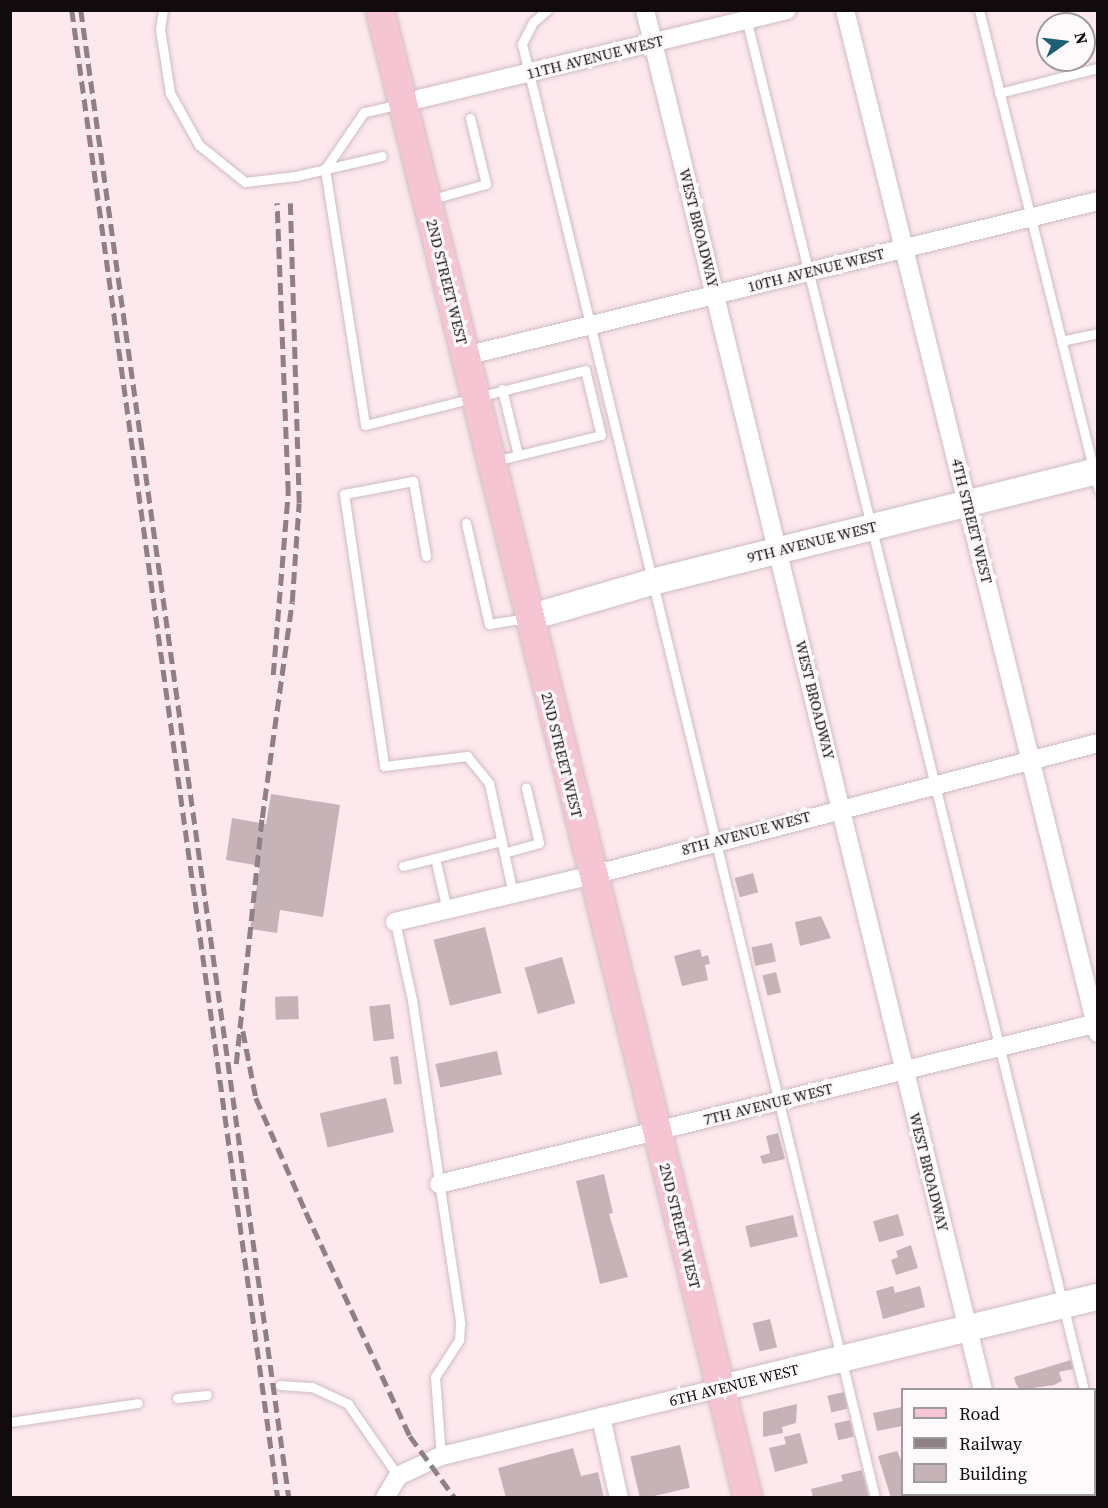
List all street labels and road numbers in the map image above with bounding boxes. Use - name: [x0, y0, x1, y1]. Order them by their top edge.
- street label: 11TH AVENUE WEST: [525, 31, 665, 83]
- street label: WEST BROADWAY: [675, 166, 723, 290]
- street label: 2ND STREET WEST: [423, 217, 471, 347]
- street label: 10TH AVENUE WEST: [746, 244, 886, 296]
- street label: 4TH STREET WEST: [948, 456, 996, 586]
- street label: 9TH AVENUE WEST: [745, 517, 879, 567]
- street label: WEST BROADWAY: [791, 638, 839, 762]
- street label: 2ND STREET WEST: [538, 690, 586, 820]
- street label: 8TH AVENUE WEST: [679, 807, 813, 859]
- street label: 7TH AVENUE WEST: [701, 1079, 835, 1129]
- street label: WEST BROADWAY: [905, 1110, 953, 1234]
- street label: 2ND STREET WEST: [656, 1161, 704, 1291]
- street label: 6TH AVENUE WEST: [667, 1360, 801, 1410]

